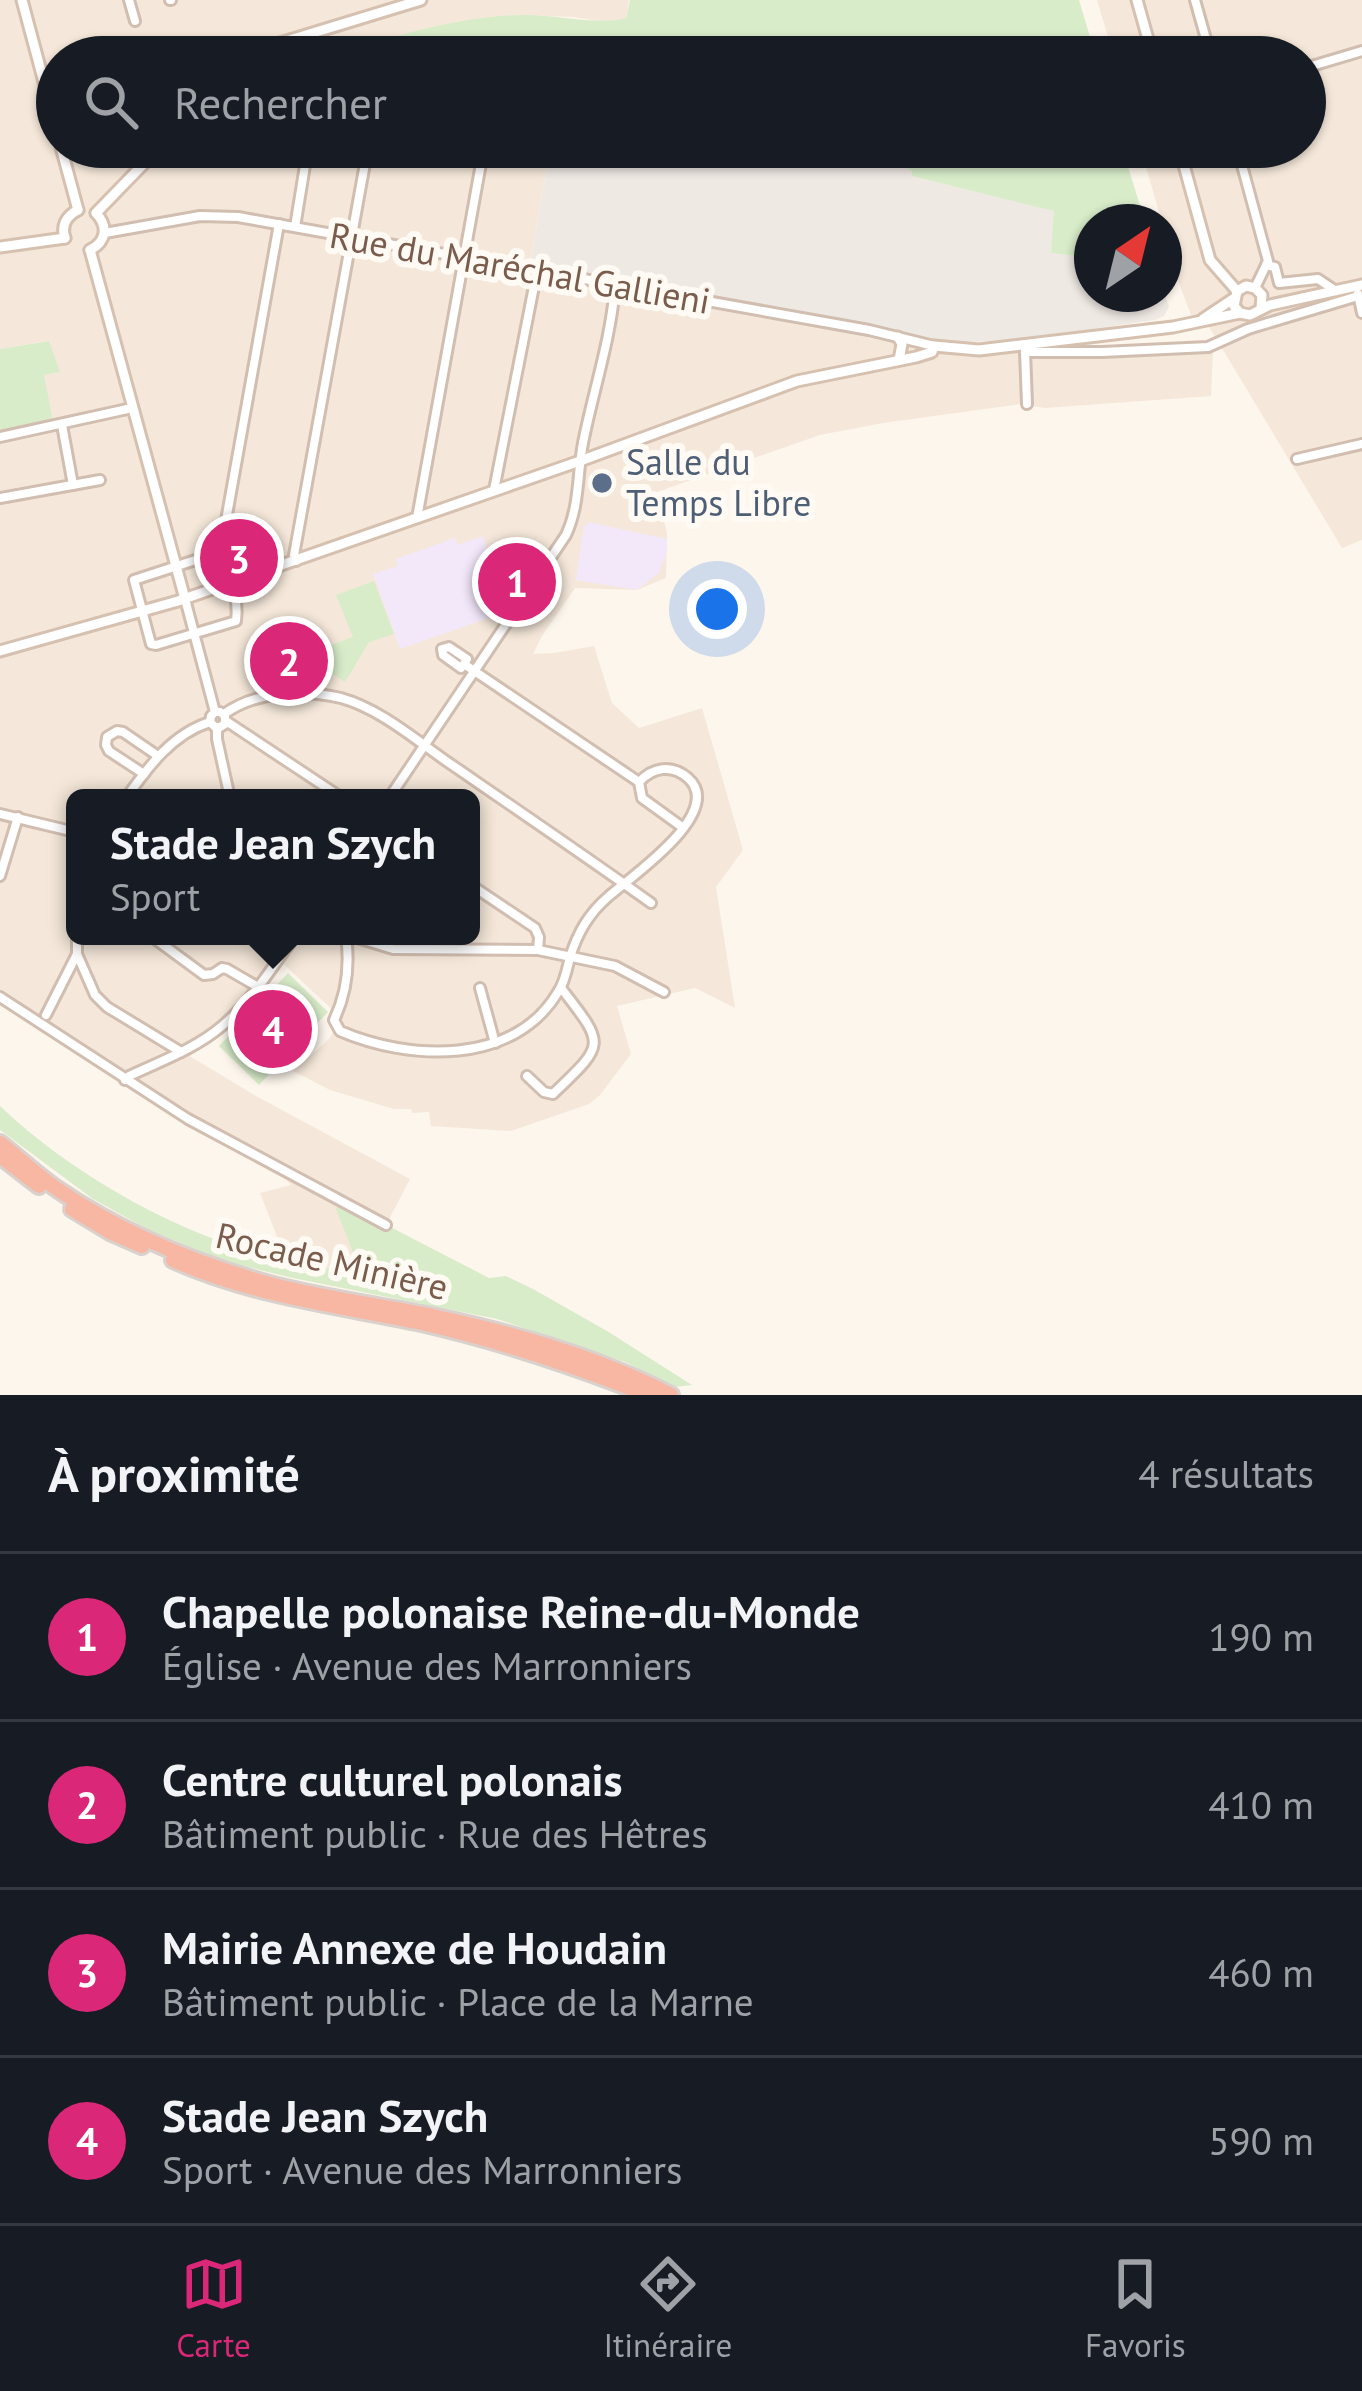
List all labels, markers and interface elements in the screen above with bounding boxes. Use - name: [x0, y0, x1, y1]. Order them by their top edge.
- search box: [36, 36, 1326, 168]
- icon: search: [78, 69, 144, 135]
- text: Rechercher: [174, 73, 387, 131]
- north arrow: [1074, 204, 1182, 312]
- street label: Rue du Maréchal Gallieni: [326, 211, 714, 324]
- place label: Salle du Temps Libre: [626, 438, 811, 526]
- marker: Salle du Temps Libre: [589, 470, 615, 496]
- pin: 3: [200, 513, 278, 603]
- pin: 1: [478, 537, 556, 627]
- your location: [687, 579, 747, 639]
- pin: 2: [250, 616, 328, 706]
- popup: [66, 789, 480, 945]
- text: Stade Jean Szych: [110, 813, 436, 871]
- text: Sport: [110, 871, 200, 922]
- pin: 4: [234, 984, 312, 1074]
- street label: Rocade Minière: [212, 1211, 453, 1310]
- text: À proximité: [48, 1440, 300, 1506]
- text: 4 résultats: [1138, 1448, 1314, 1499]
- text: Chapelle polonaise Reine-du-Monde: [162, 1582, 860, 1640]
- text: 1: [76, 1611, 98, 1662]
- text: 190 m: [1208, 1611, 1314, 1662]
- text: Église · Avenue des Marronniers: [162, 1640, 692, 1691]
- text: Centre culturel polonais: [162, 1750, 623, 1808]
- text: 2: [76, 1779, 98, 1830]
- text: 410 m: [1208, 1779, 1314, 1830]
- text: Bâtiment public · Rue des Hêtres: [162, 1808, 708, 1859]
- text: Mairie Annexe de Houdain: [162, 1918, 667, 1976]
- text: 3: [76, 1947, 98, 1998]
- text: 460 m: [1208, 1947, 1314, 1998]
- text: Bâtiment public · Place de la Marne: [162, 1976, 754, 2027]
- text: Stade Jean Szych: [162, 2086, 488, 2144]
- text: 4: [76, 2115, 98, 2166]
- text: 590 m: [1208, 2115, 1314, 2166]
- text: Sport · Avenue des Marronniers: [162, 2144, 682, 2195]
- tab: Carte: [176, 2251, 251, 2366]
- tab: Itinéraire: [603, 2251, 732, 2366]
- tab: Favoris: [1085, 2251, 1186, 2366]

